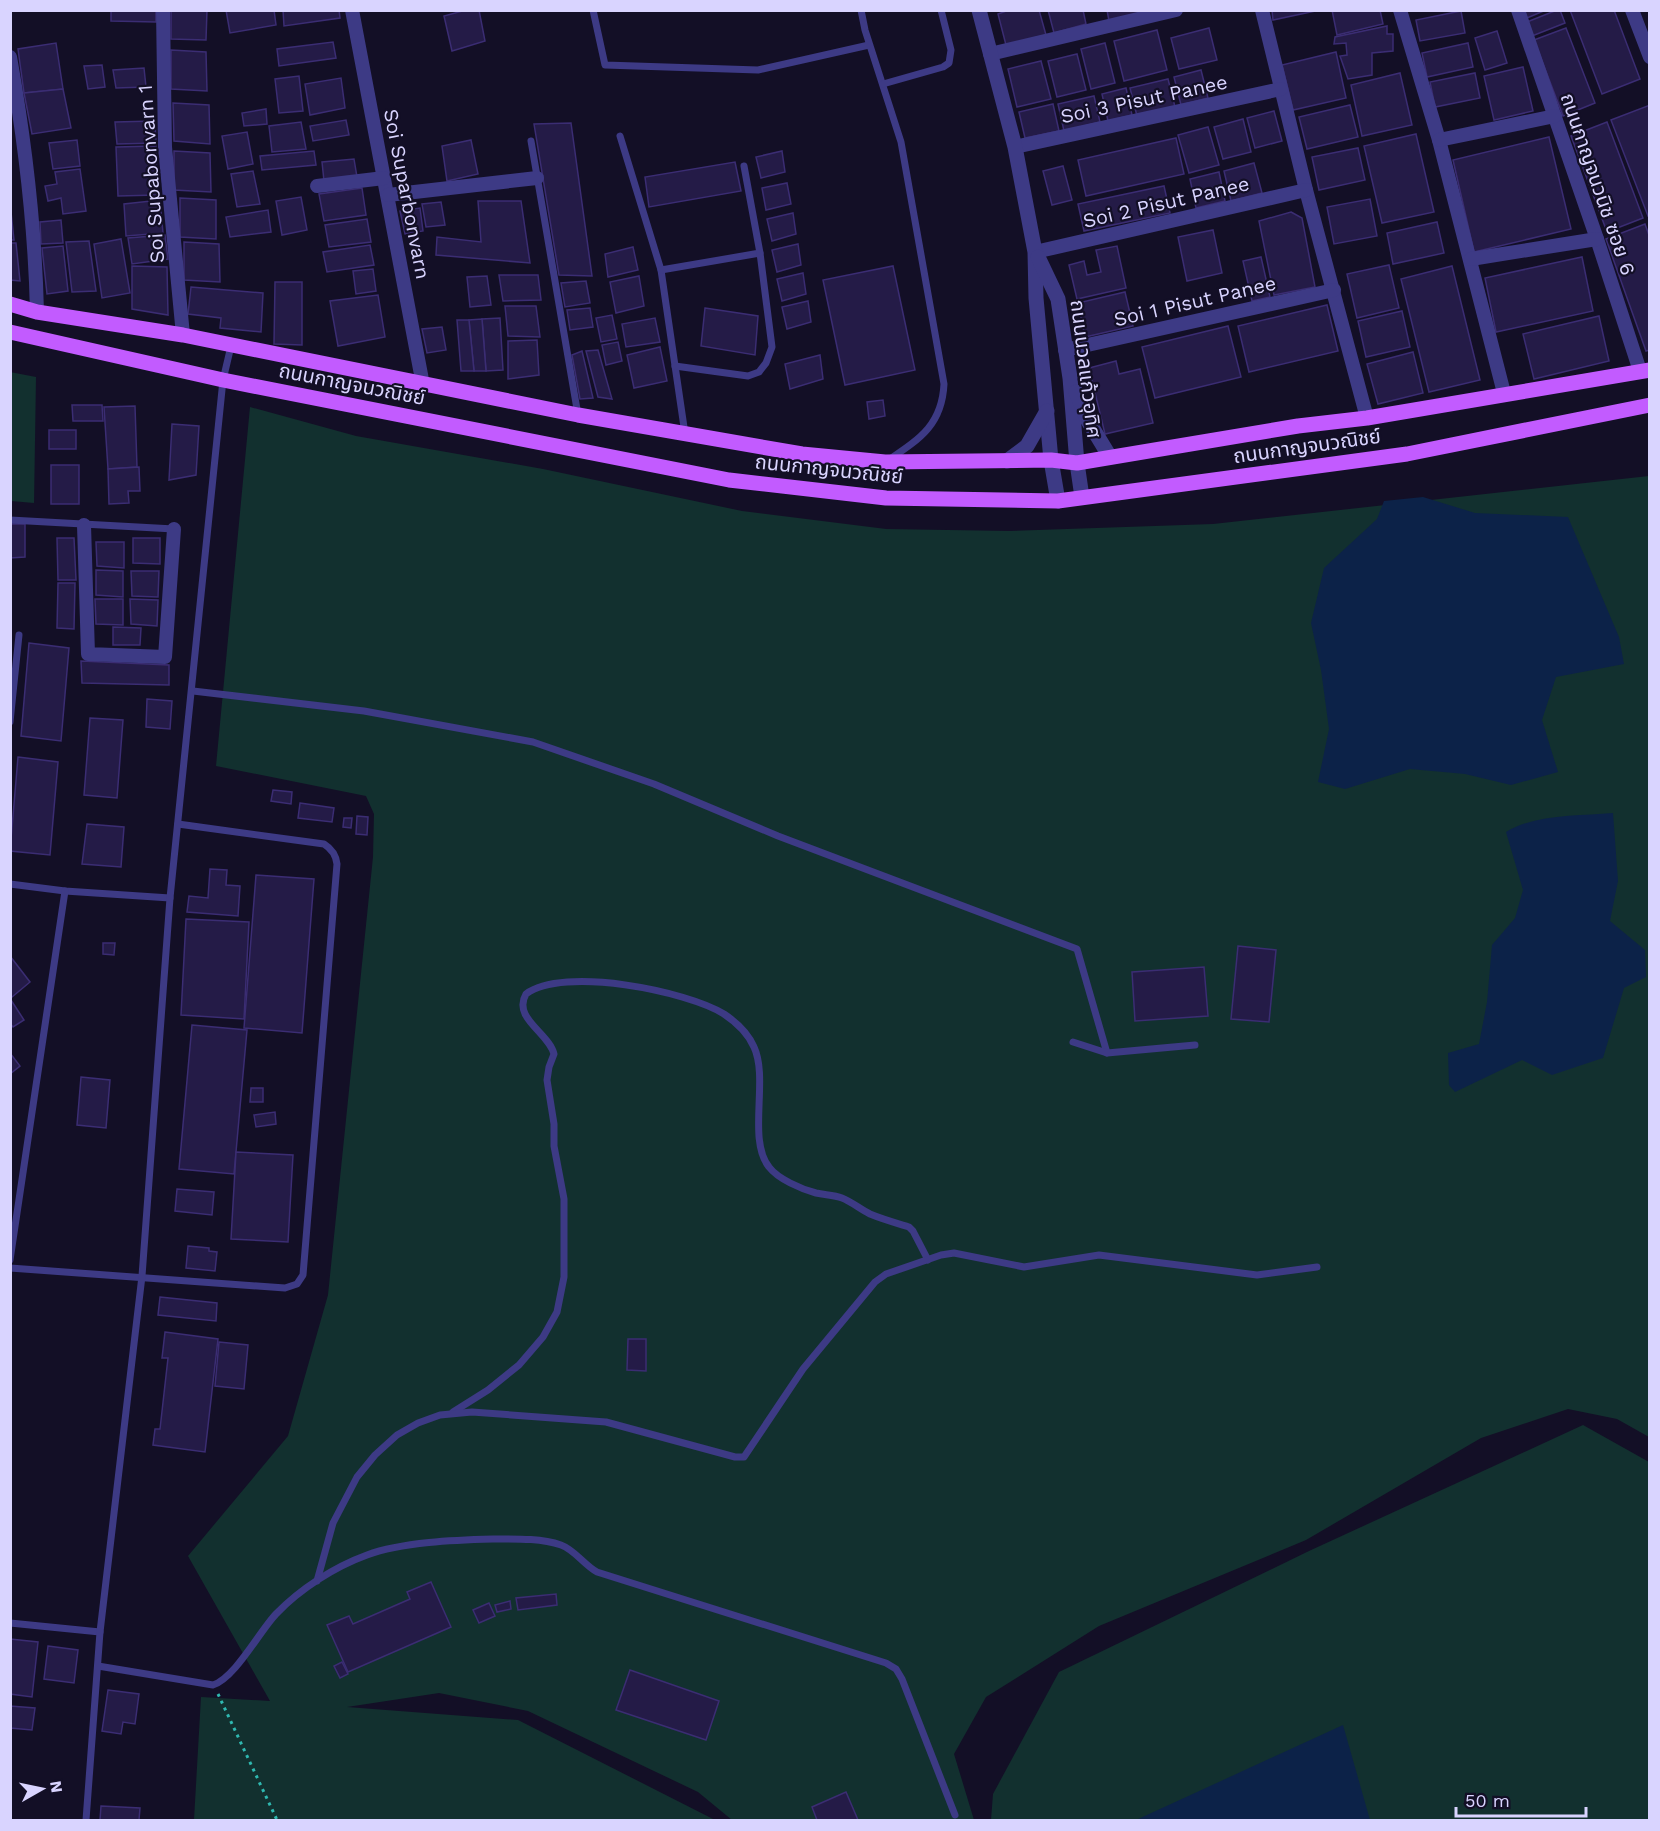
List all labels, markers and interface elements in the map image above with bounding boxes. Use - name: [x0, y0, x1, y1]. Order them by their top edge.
- street label: Soi 3 Pisut Panee: [1058, 70, 1230, 128]
- street label: Soi Supabonvarn 1: [133, 84, 169, 264]
- street label: ถนนกาญจนวนิช ซอย 6: [1556, 90, 1640, 278]
- street label: Soi Suparbonvarn: [379, 107, 435, 281]
- street label: Soi 2 Pisut Panee: [1080, 171, 1252, 233]
- street label: Soi 1 Pisut Panee: [1112, 271, 1278, 331]
- street label: ถนนนวลแก้วอุทิศ: [1066, 298, 1106, 440]
- street label: ถนนกาญจนวณิชย์: [277, 358, 427, 410]
- street label: ถนนกาญจนวณิชย์: [1232, 424, 1382, 468]
- street label: ถนนกาญจนวณิชย์: [754, 449, 904, 489]
- north arrow: [12, 1759, 72, 1819]
- text: N: [46, 1779, 67, 1794]
- scale bar: [1456, 1780, 1586, 1818]
- text: 50 m: [1465, 1790, 1510, 1811]

